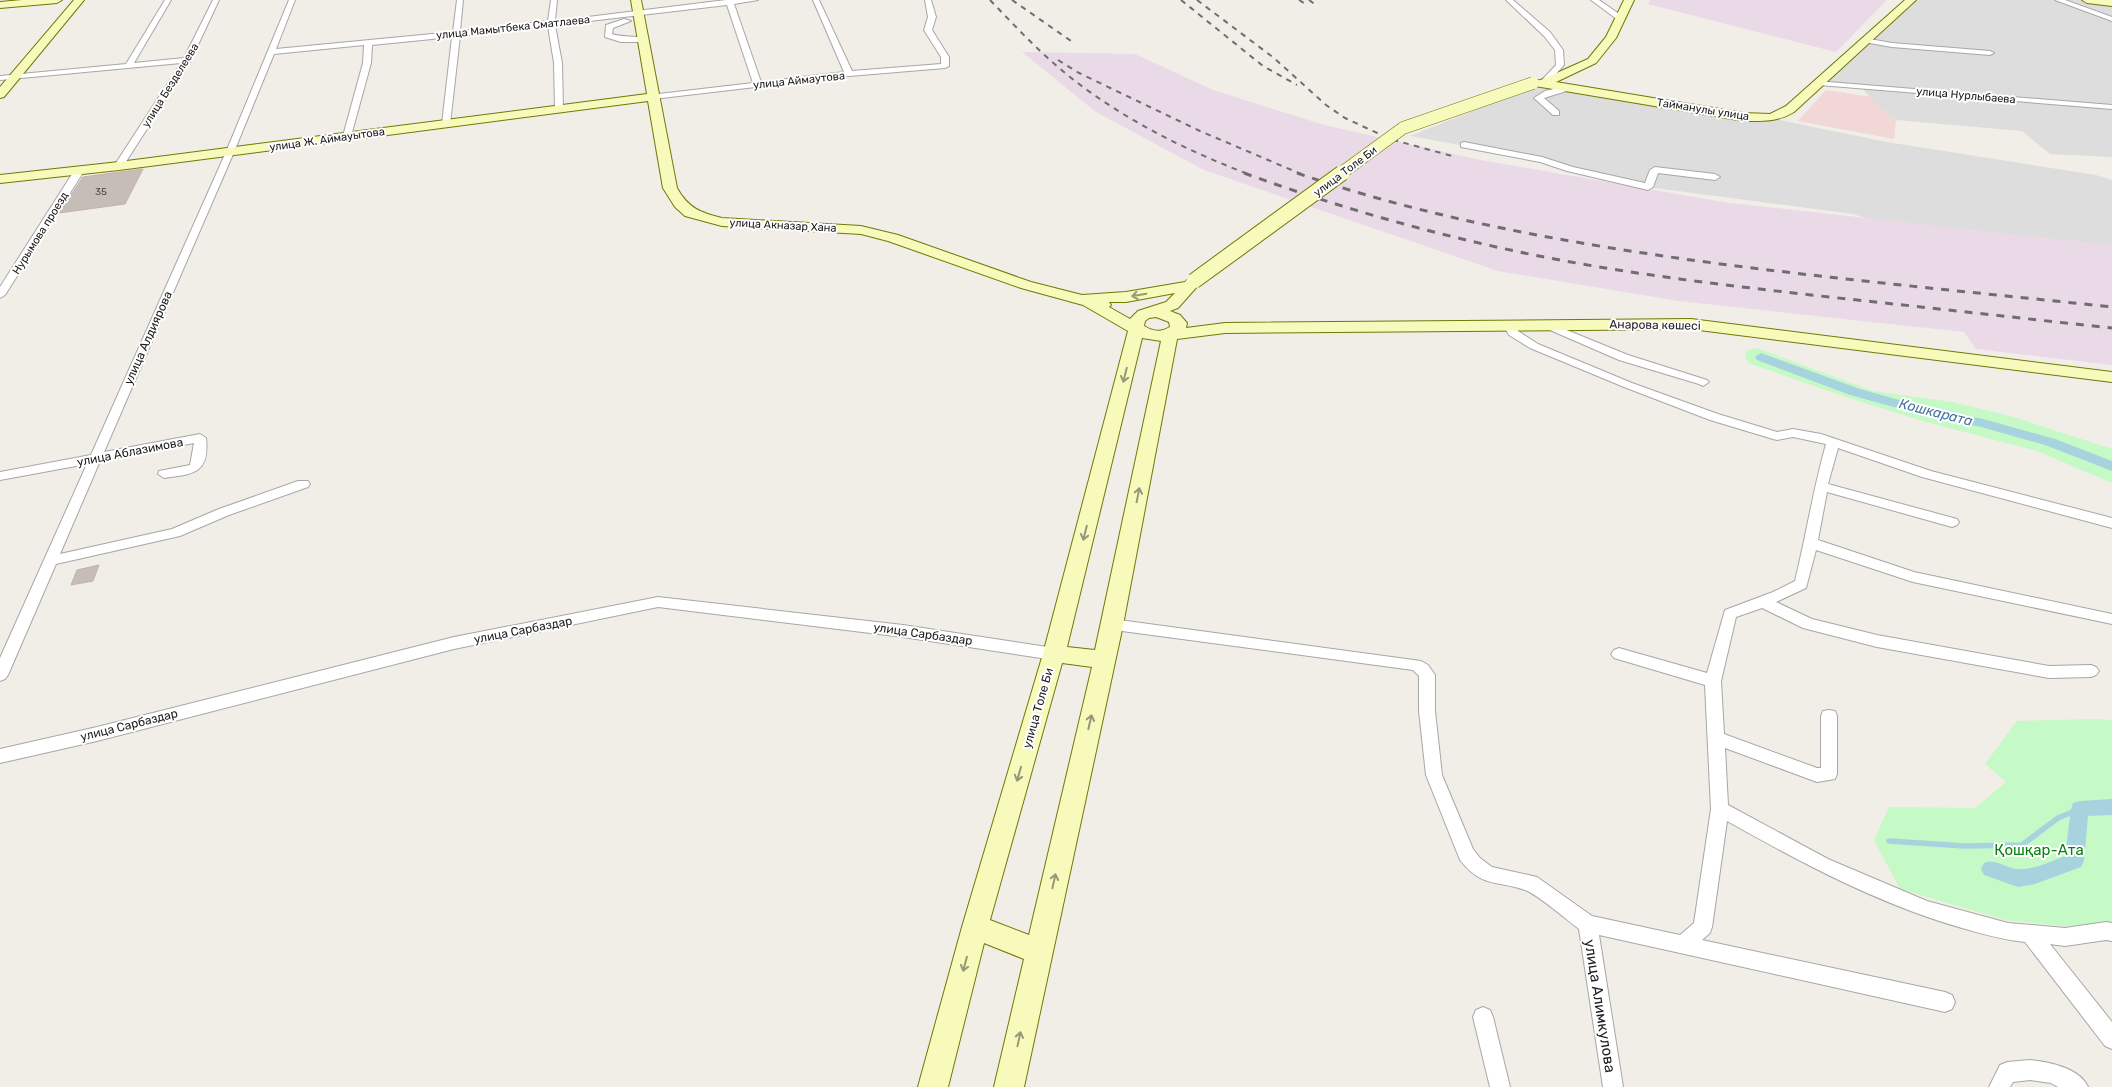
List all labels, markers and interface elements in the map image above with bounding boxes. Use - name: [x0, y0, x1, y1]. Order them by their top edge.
- street label: улица Мамытбека Сматлаева: [435, 13, 591, 42]
- street label: улица Безделеева: [139, 41, 202, 130]
- street label: улица Аймаутова: [753, 69, 846, 92]
- street label: улица Нурлыбаева: [1916, 85, 2016, 106]
- street label: Тайманулы улица: [1656, 96, 1750, 123]
- street label: улица Ж. Аймауытова: [269, 125, 386, 154]
- street label: улица Толе Би: [1311, 143, 1380, 199]
- house number: 35: [95, 186, 107, 198]
- street label: Нурымова проезд: [10, 189, 71, 277]
- street label: улица Акназар Хана: [729, 216, 837, 235]
- street label: улица Алдиярова: [121, 289, 175, 387]
- one-way arrow: [1132, 290, 1148, 300]
- street label: Анарова көшесі: [1609, 317, 1701, 333]
- one-way arrow: [1120, 367, 1129, 383]
- water label: Кошкарата: [1897, 395, 1974, 430]
- street label: улица Аблазимова: [76, 435, 184, 469]
- one-way arrow: [1134, 487, 1143, 503]
- one-way arrow: [1080, 524, 1089, 540]
- street label: улица Сарбаздар: [473, 614, 573, 646]
- street label: улица Сарбаздар: [873, 620, 973, 648]
- street label: улица Толе Би: [1020, 666, 1056, 750]
- street label: улица Сарбаздар: [79, 706, 179, 744]
- one-way arrow: [1086, 715, 1095, 731]
- one-way arrow: [1014, 765, 1024, 781]
- park label: Қошқар-Ата: [1994, 841, 2084, 859]
- one-way arrow: [1050, 873, 1059, 889]
- street label: улица Алимкулова: [1581, 938, 1619, 1074]
- one-way arrow: [960, 955, 970, 971]
- one-way arrow: [1015, 1032, 1024, 1048]

